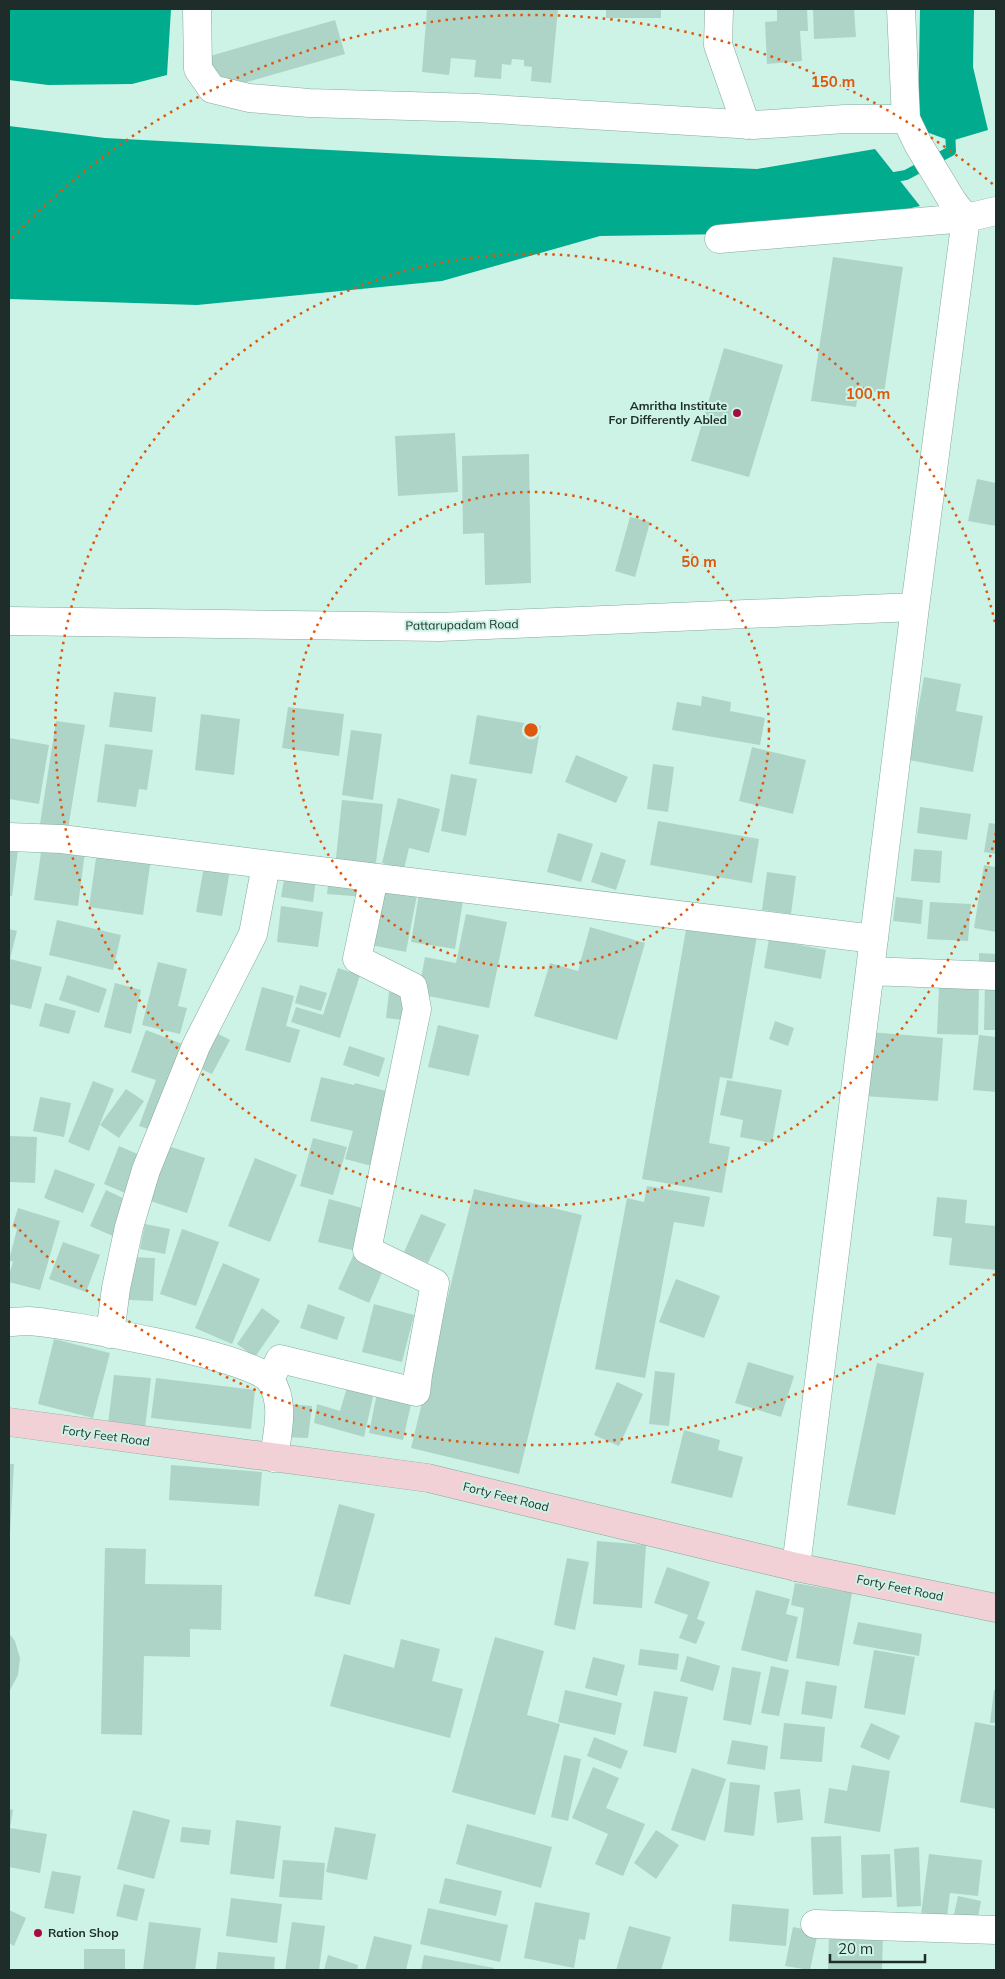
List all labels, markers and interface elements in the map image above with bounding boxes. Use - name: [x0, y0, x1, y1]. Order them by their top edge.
- text: 150 m: [811, 72, 855, 91]
- text: 100 m: [846, 384, 890, 403]
- place label: Amritha Institute For Differently Abled: [608, 398, 727, 427]
- marker: Amritha Institute For Differently Abled: [731, 407, 743, 419]
- text: 50 m: [681, 552, 717, 571]
- street label: Pattarupadam Road: [405, 616, 519, 633]
- centre of rings: [522, 721, 540, 739]
- street label: Forty Feet Road: [61, 1422, 151, 1449]
- street label: Forty Feet Road: [462, 1479, 551, 1514]
- street label: Forty Feet Road: [855, 1571, 945, 1604]
- place label: Ration Shop: [48, 1925, 119, 1940]
- marker: Ration Shop: [32, 1927, 44, 1939]
- scale bar: [830, 1932, 925, 1964]
- text: 20 m: [838, 1939, 873, 1958]

